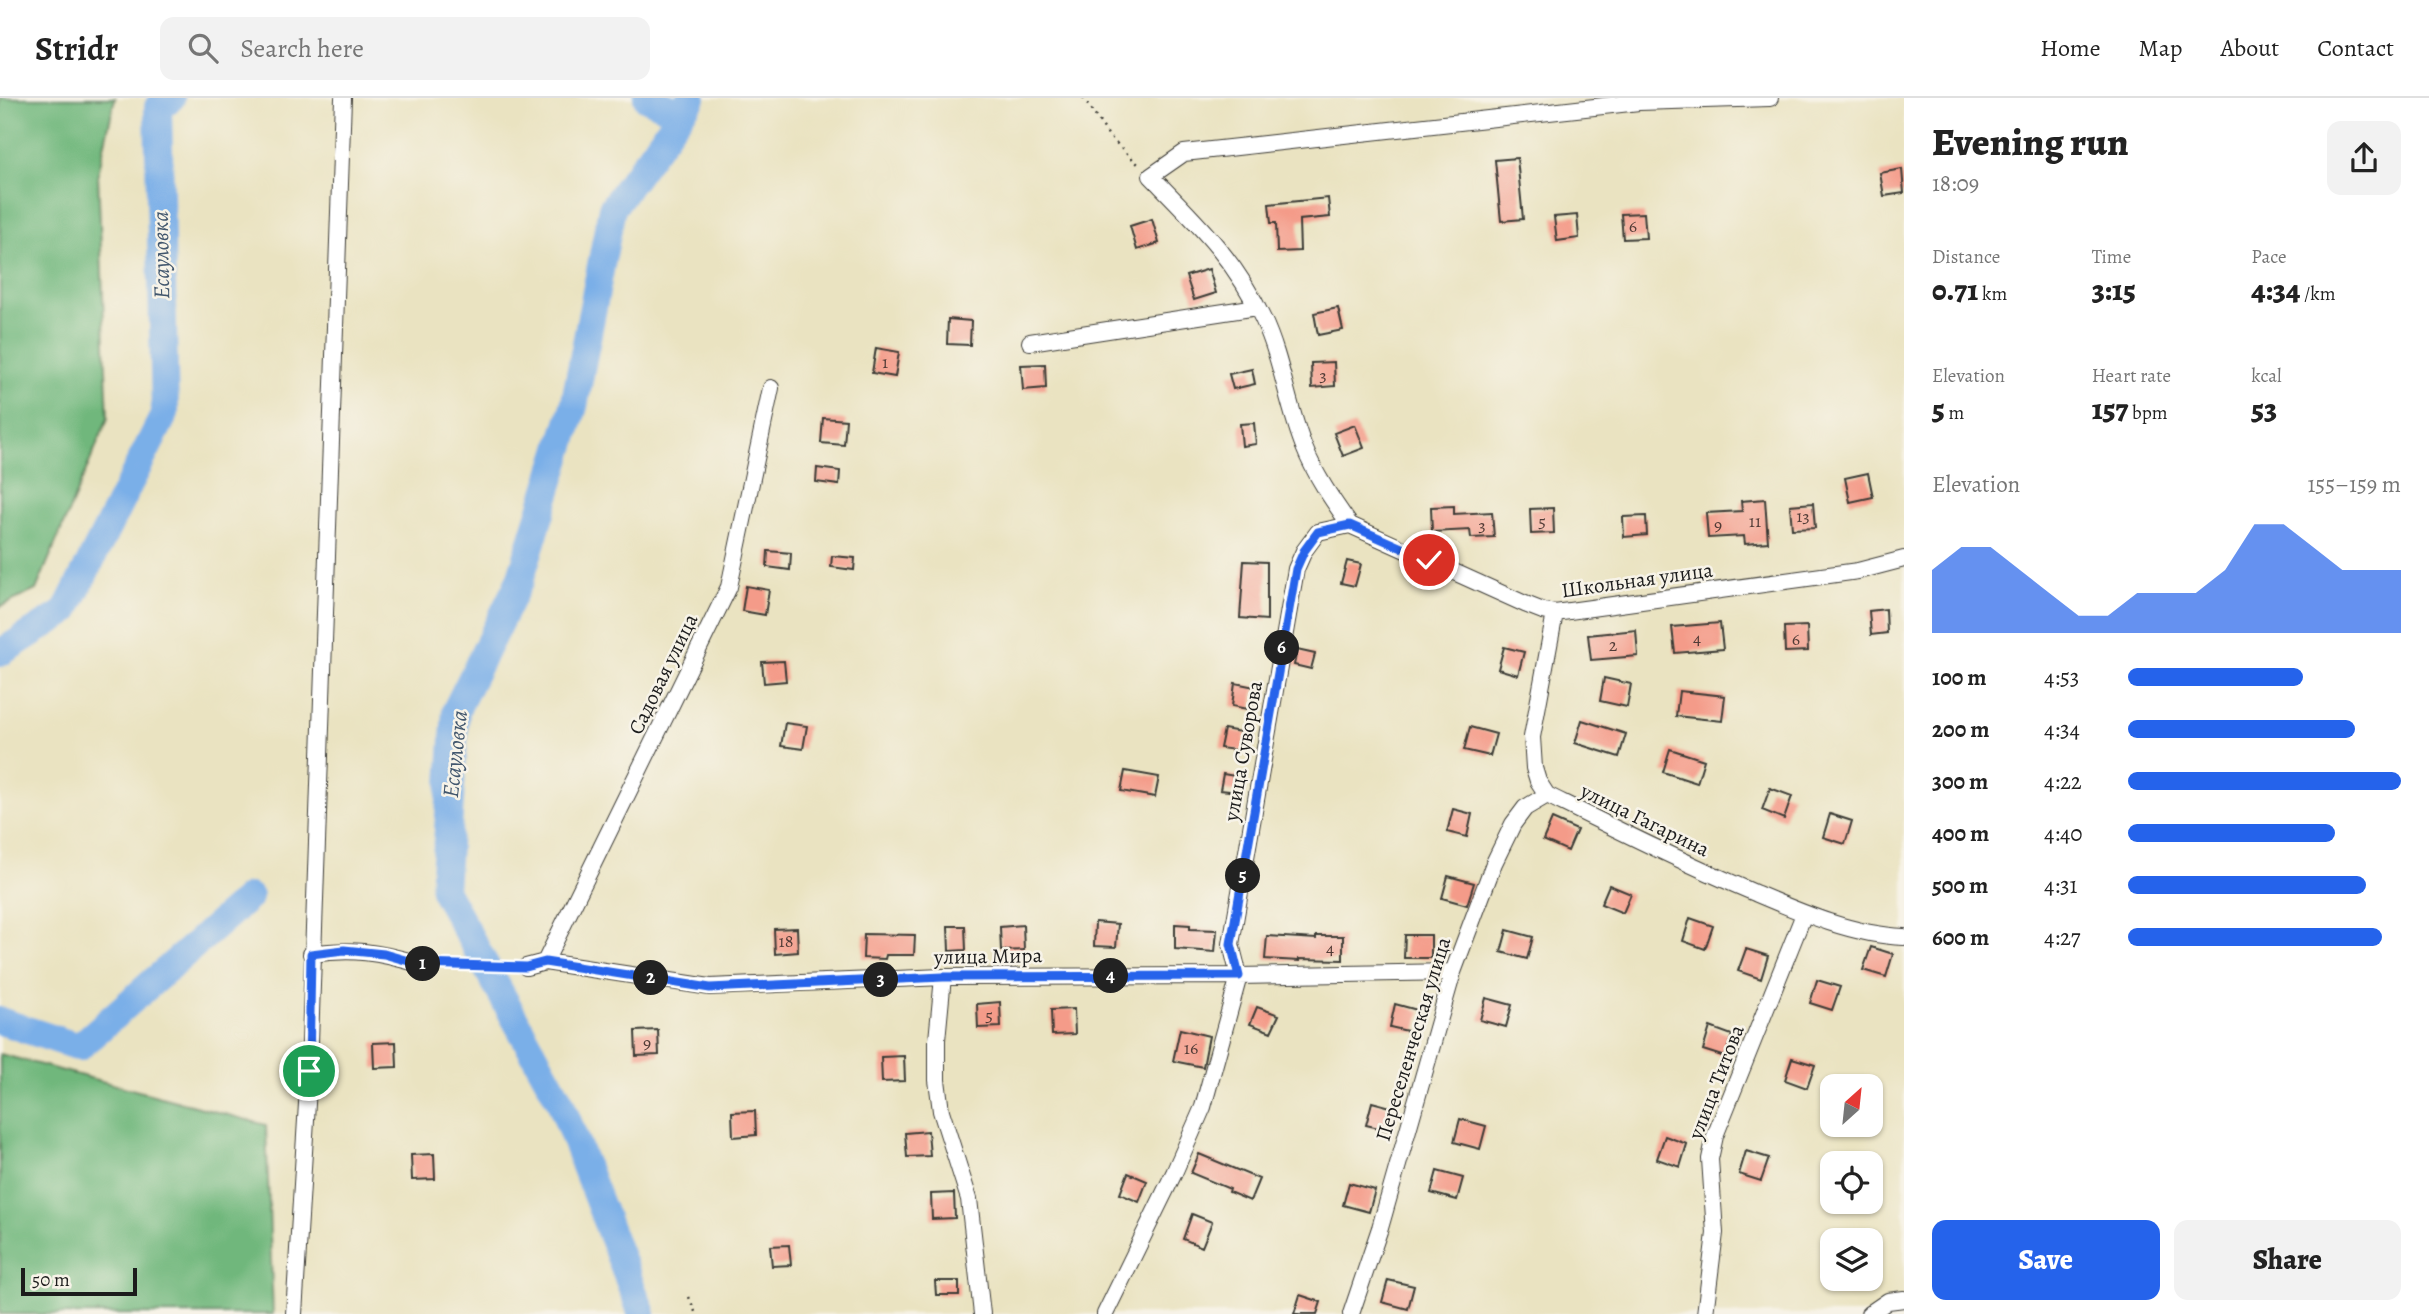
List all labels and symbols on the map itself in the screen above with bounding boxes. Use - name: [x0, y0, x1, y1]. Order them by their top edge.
- water label: Есауловка: [145, 210, 177, 299]
- house number: 6: [1629, 214, 1637, 238]
- house number: 1: [882, 350, 888, 374]
- house number: 3: [1319, 363, 1327, 387]
- house number: 13: [1796, 504, 1810, 528]
- house number: 5: [1538, 509, 1546, 533]
- house number: 11: [1749, 509, 1761, 533]
- house number: 3: [1478, 513, 1486, 537]
- house number: 9: [1714, 513, 1722, 537]
- pin: [1399, 530, 1459, 590]
- street label: Школьная улица: [1559, 555, 1715, 604]
- street label: Садовая улица: [622, 609, 705, 739]
- house number: 4: [1693, 626, 1701, 650]
- house number: 6: [1792, 627, 1800, 651]
- pin: 6: [1264, 630, 1300, 666]
- house number: 2: [1609, 633, 1618, 657]
- street label: улица Суворова: [1217, 678, 1269, 824]
- water label: Есауловка: [435, 708, 475, 799]
- street label: улица Гагарина: [1575, 776, 1714, 863]
- pin: 5: [1226, 858, 1260, 894]
- house number: 18: [779, 929, 793, 953]
- street label: Переселенческая улица: [1369, 933, 1457, 1144]
- house number: 4: [1326, 936, 1334, 960]
- street label: улица Мира: [933, 941, 1043, 971]
- pin: 1: [406, 946, 440, 982]
- pin: 4: [1094, 958, 1128, 994]
- pin: 2: [634, 960, 668, 996]
- pin: 3: [864, 962, 898, 998]
- house number: 5: [985, 1003, 993, 1027]
- street label: улица Титова: [1681, 1020, 1751, 1144]
- house number: 9: [643, 1031, 651, 1055]
- house number: 16: [1184, 1036, 1198, 1060]
- pin: [279, 1041, 339, 1101]
- north arrow: [1820, 1074, 1883, 1138]
- scale bar: [21, 1265, 136, 1297]

